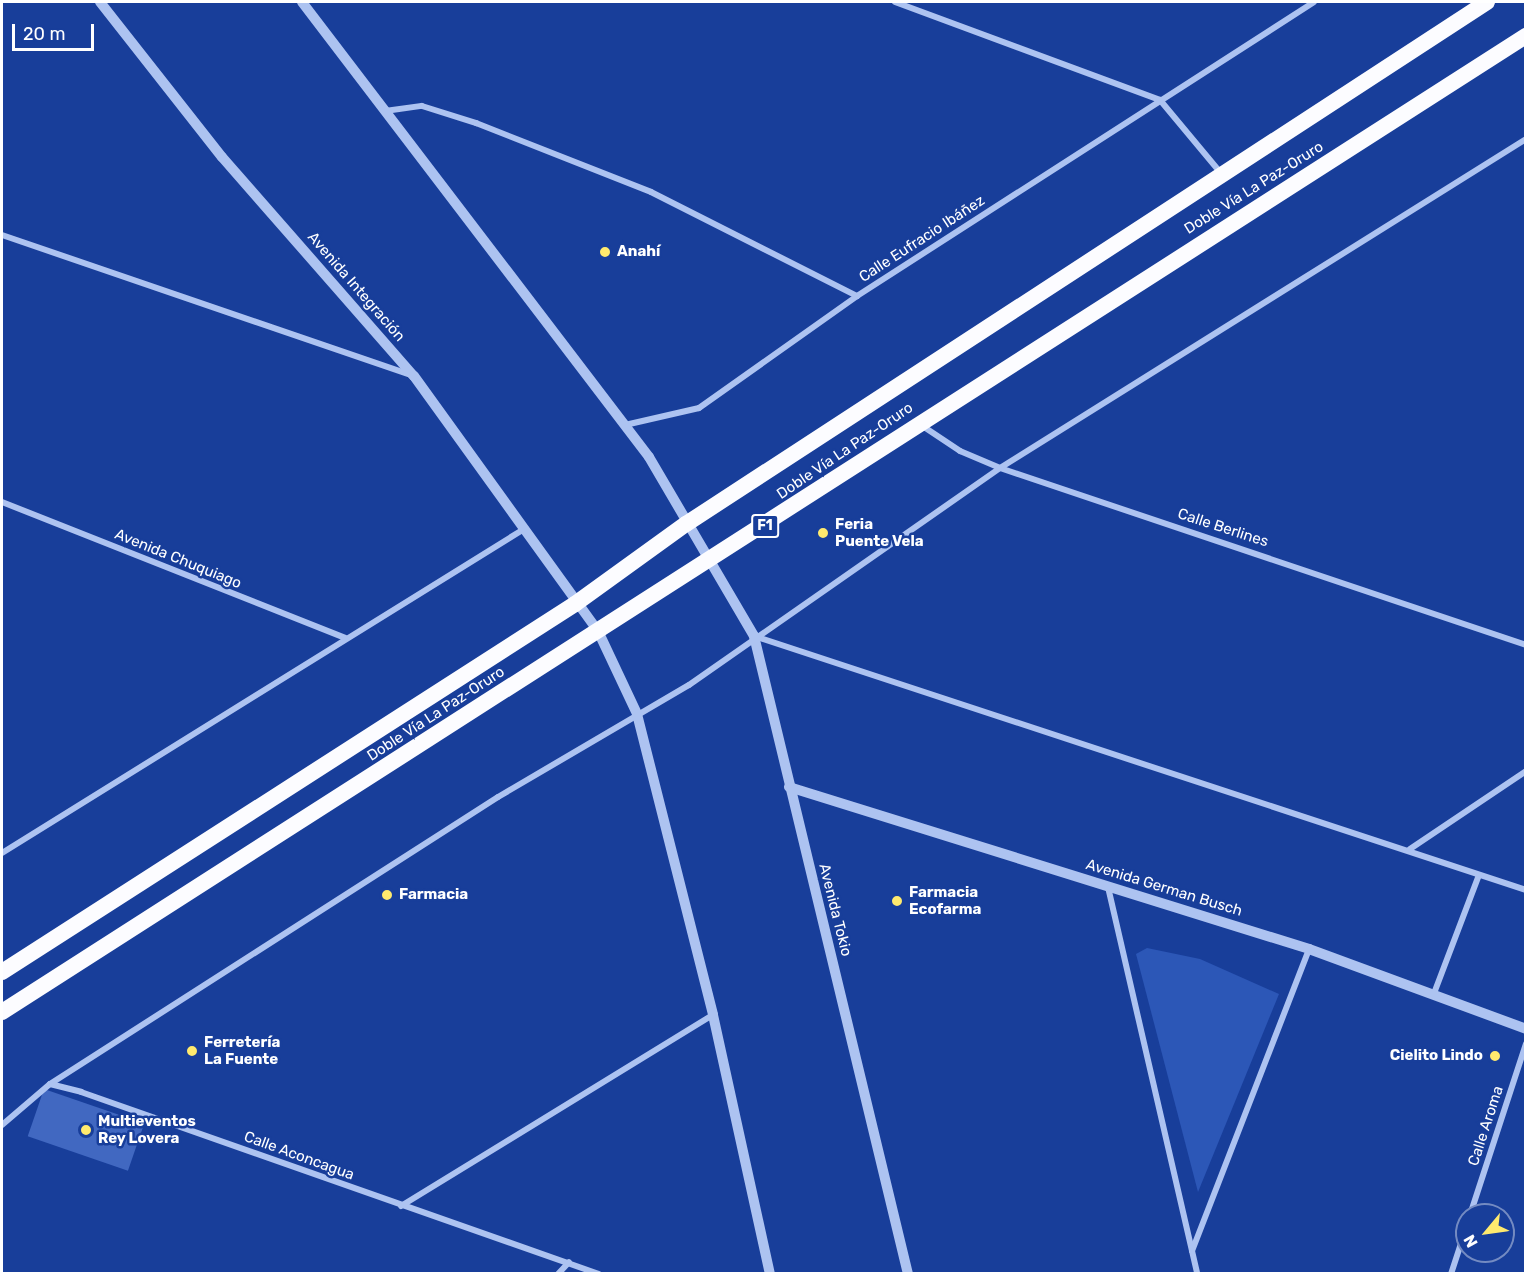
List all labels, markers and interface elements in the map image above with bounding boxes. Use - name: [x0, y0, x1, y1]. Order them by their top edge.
- scale bar: [15, 12, 98, 50]
- text: 20 m: [23, 23, 65, 45]
- street label: Doble Vía La Paz-Oruro: [1181, 138, 1327, 238]
- street label: Calle Eufracio Ibáñez: [856, 192, 988, 286]
- street label: Avenida Integración: [303, 228, 409, 346]
- place label: Anahí: [617, 243, 660, 261]
- marker: Anahí: [598, 245, 612, 259]
- street label: Doble Vía La Paz-Oruro: [773, 399, 917, 503]
- street label: Calle Berlines: [1175, 505, 1271, 551]
- road number: F1: [750, 515, 780, 537]
- place label: Feria Puente Vela: [835, 515, 924, 550]
- street label: Avenida Chuquiago: [112, 525, 244, 593]
- marker: Feria Puente Vela: [816, 526, 830, 540]
- street label: Doble Vía La Paz-Oruro: [364, 663, 508, 765]
- street label: Avenida German Busch: [1084, 856, 1244, 920]
- street label: Avenida Tokio: [815, 862, 855, 958]
- place label: Farmacia Ecofarma: [909, 883, 981, 918]
- place label: Farmacia: [399, 886, 468, 904]
- marker: Farmacia: [380, 888, 394, 902]
- marker: Farmacia Ecofarma: [890, 894, 904, 908]
- place label: Ferretería La Fuente: [204, 1033, 280, 1068]
- marker: Ferretería La Fuente: [185, 1044, 199, 1058]
- place label: Cielito Lindo: [1390, 1047, 1483, 1065]
- marker: Cielito Lindo: [1488, 1049, 1502, 1063]
- street label: Calle Aroma: [1465, 1084, 1507, 1168]
- place label: Multieventos Rey Lovera: [98, 1112, 196, 1147]
- marker: Multieventos Rey Lovera: [79, 1123, 93, 1137]
- street label: Calle Aconcagua: [241, 1128, 357, 1184]
- north arrow: [1455, 1203, 1515, 1263]
- text: N: [1459, 1231, 1482, 1251]

